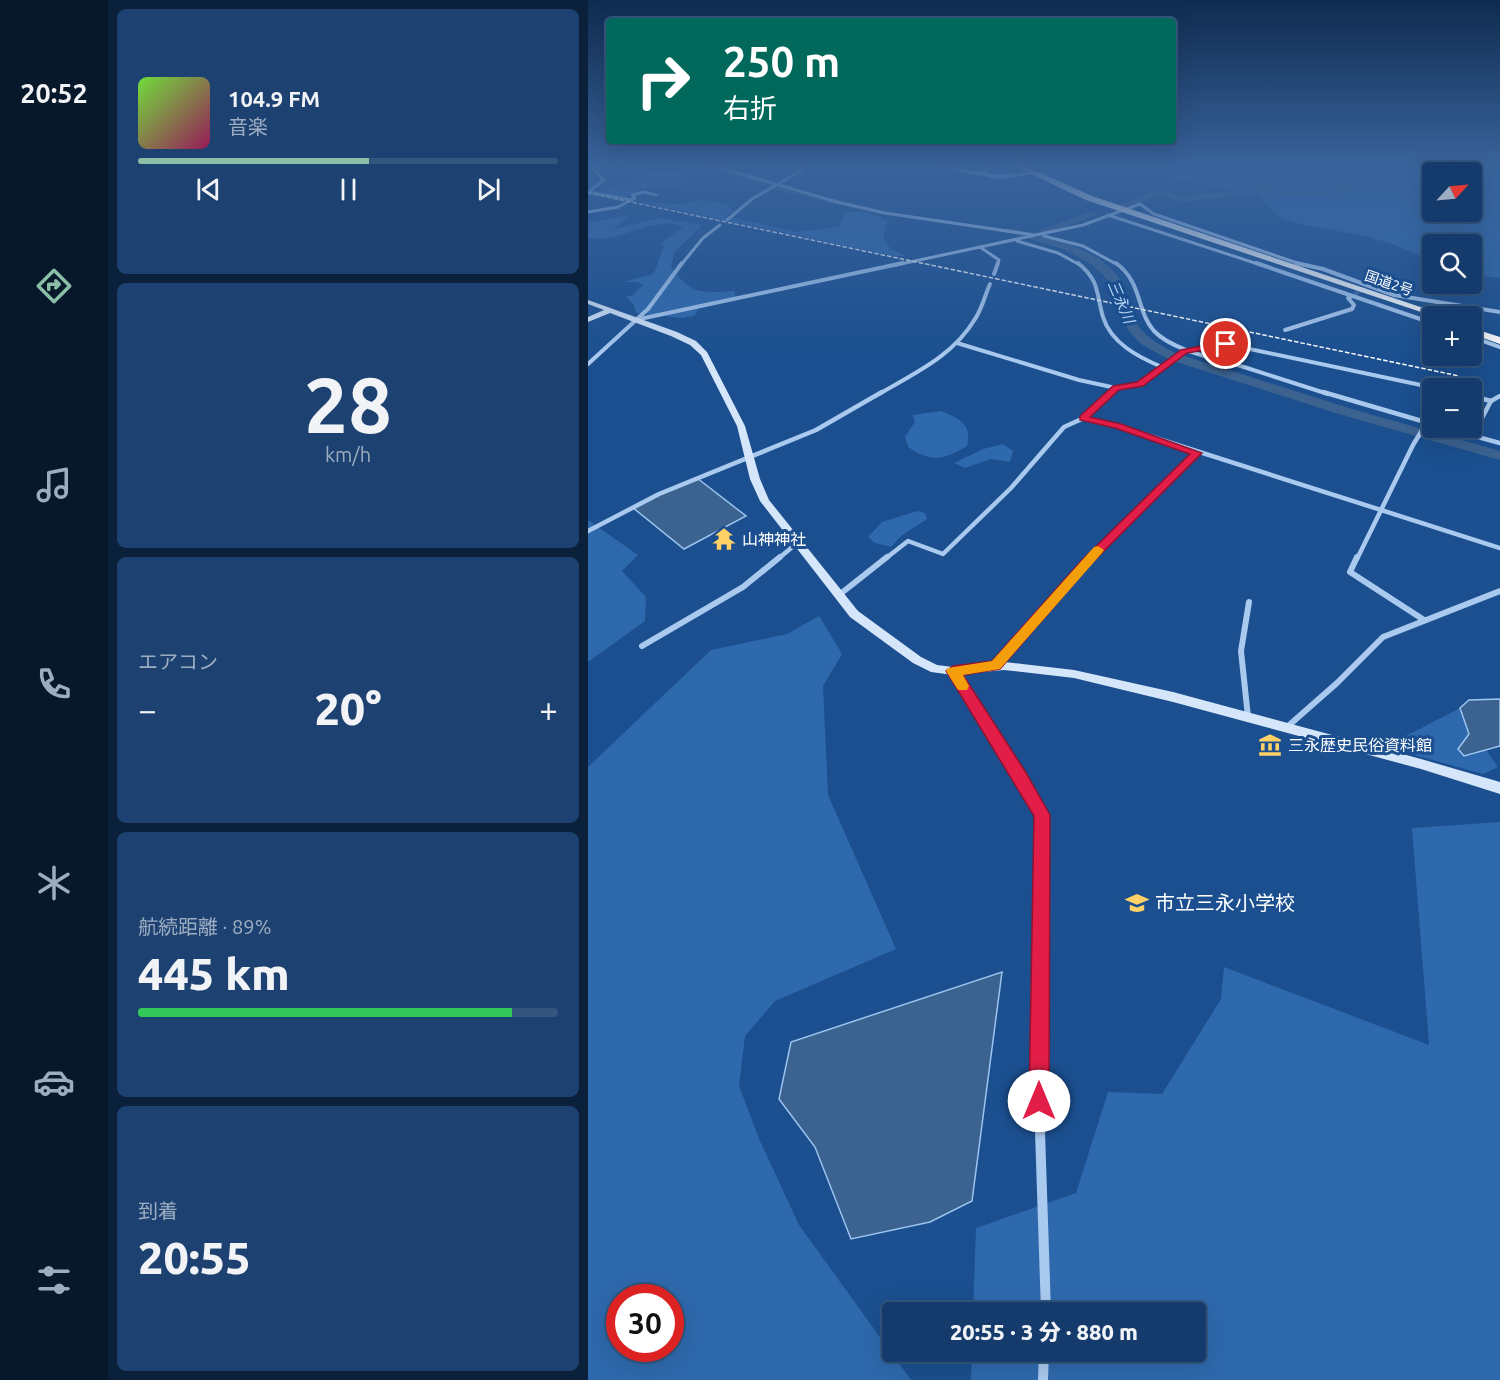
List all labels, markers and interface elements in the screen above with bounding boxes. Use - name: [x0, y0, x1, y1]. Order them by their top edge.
- text: 250 m: [723, 38, 840, 85]
- icon: right: [624, 42, 702, 120]
- text: 20:52: [20, 78, 88, 108]
- text: 104.9 FM: [228, 86, 320, 111]
- text: 右折: [723, 93, 777, 123]
- text: 音楽: [228, 115, 268, 138]
- north arrow: [1422, 162, 1482, 222]
- map controls: [1422, 162, 1482, 438]
- icon: previous: [192, 173, 225, 206]
- icon: pause: [332, 173, 365, 206]
- icon: next: [472, 173, 505, 206]
- button: search: [1422, 234, 1482, 294]
- icon: directions: [33, 265, 75, 307]
- street label: 国道2号: [1363, 267, 1415, 299]
- water label: 三永川: [1105, 278, 1139, 328]
- button: +: [1422, 306, 1482, 366]
- pin: [1200, 318, 1251, 369]
- icon: arrive: [1209, 327, 1242, 360]
- text: 28: [304, 360, 392, 448]
- button: −: [1422, 378, 1482, 438]
- text: km/h: [325, 443, 371, 466]
- icon: music: [33, 464, 75, 506]
- temple icon: 山神神社: [711, 526, 737, 552]
- place label: 山神神社: [742, 530, 806, 548]
- text: エアコン: [138, 650, 218, 673]
- icon: phone: [33, 663, 75, 705]
- text: 20°: [314, 683, 382, 734]
- text: −: [138, 691, 157, 728]
- text: +: [539, 691, 558, 728]
- museum icon: 三永歴史民俗資料館: [1257, 732, 1283, 758]
- place label: 三永歴史民俗資料館: [1288, 736, 1432, 754]
- icon: climate: [33, 862, 75, 904]
- school or university icon: 市立三永小学校: [1124, 890, 1150, 916]
- place label: 市立三永小学校: [1155, 891, 1295, 914]
- text: 航続距離 · 89%: [138, 915, 271, 938]
- text: 445 km: [138, 948, 290, 999]
- icon: car: [33, 1061, 75, 1103]
- position arrow: [1007, 1069, 1071, 1133]
- text: 到着: [138, 1199, 178, 1222]
- text: 20:55: [138, 1232, 251, 1283]
- icon: filters: [33, 1259, 75, 1301]
- speed limit sign: 30: [606, 1284, 684, 1362]
- text: 20:55 · 3 分 · 880 m: [950, 1319, 1138, 1344]

